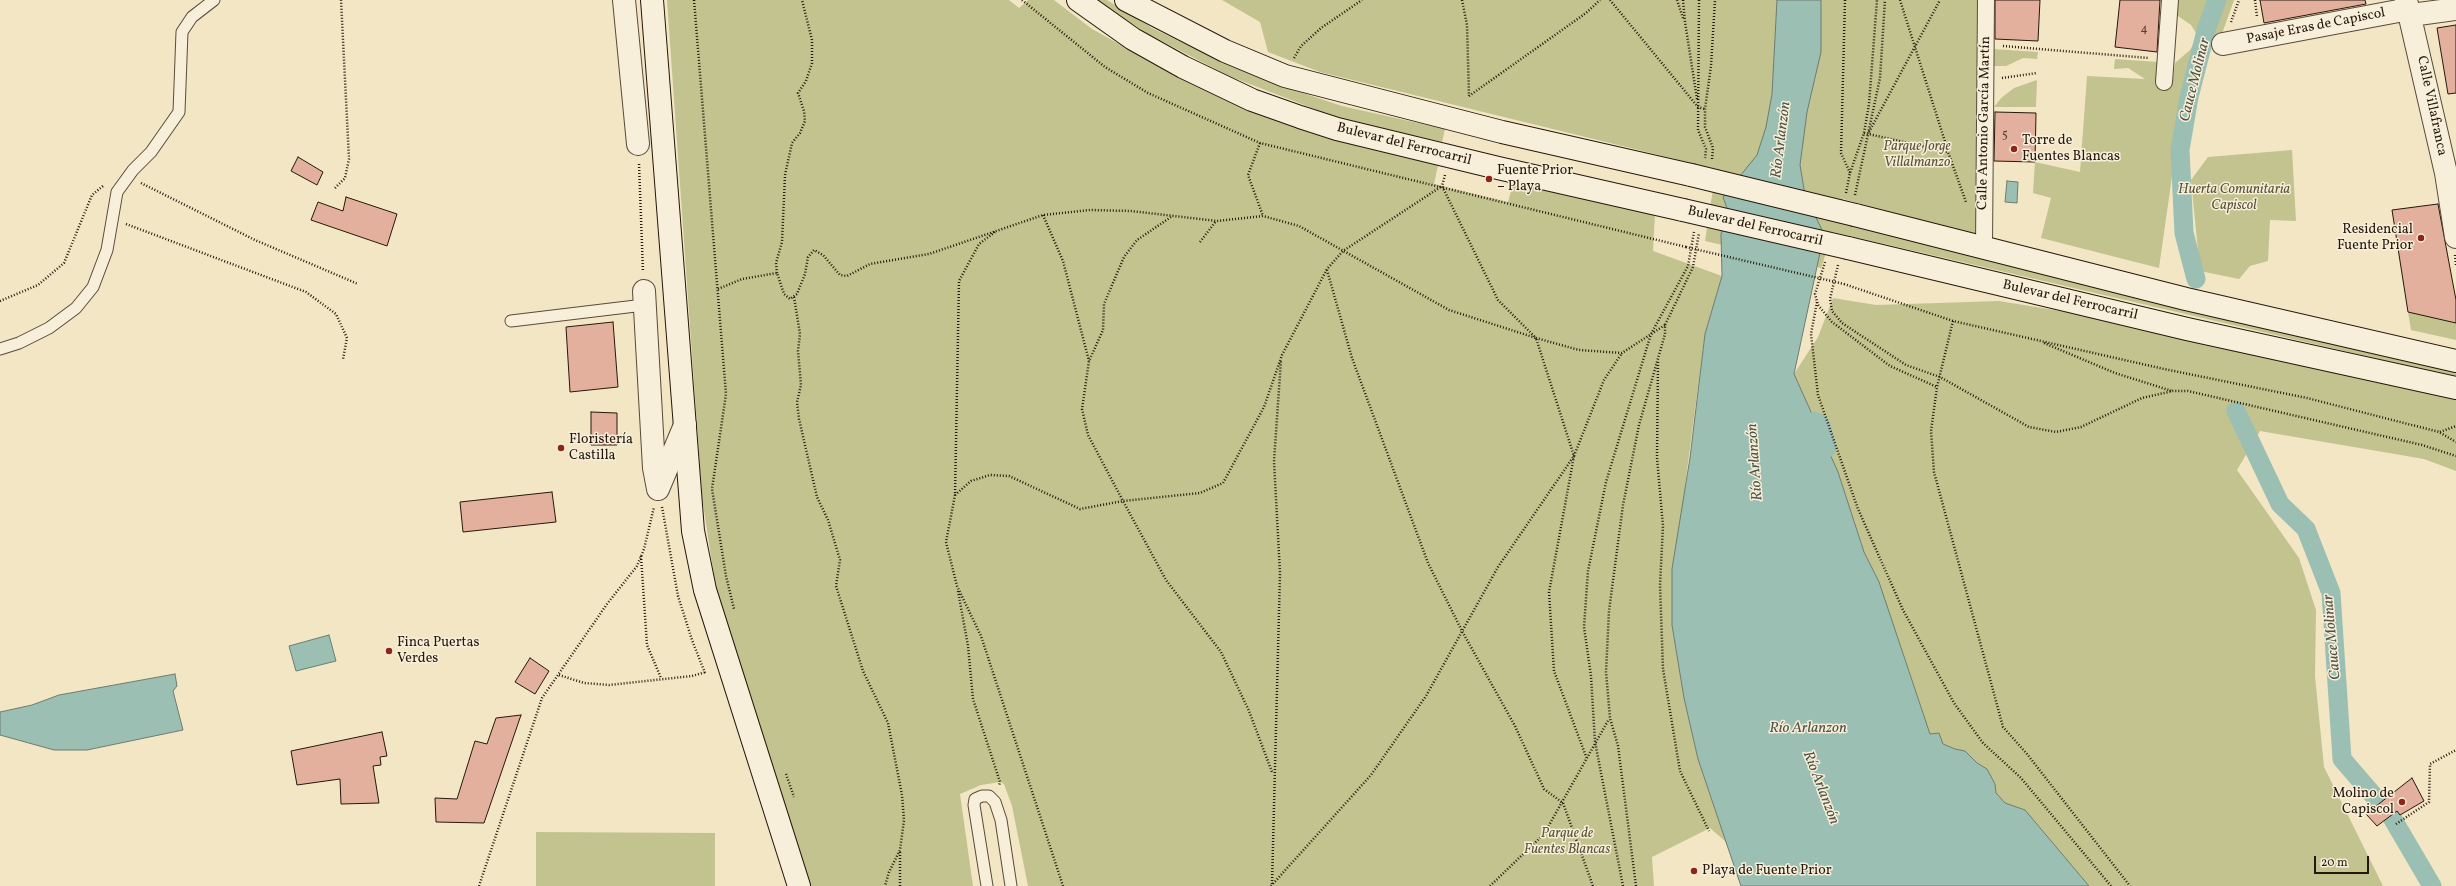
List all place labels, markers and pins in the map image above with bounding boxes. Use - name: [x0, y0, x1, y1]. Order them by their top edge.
- place label: Torre de Fuentes Blancas: [2022, 133, 2120, 166]
- marker: Torre de Fuentes Blancas: [2009, 144, 2019, 154]
- place label: Fuente Prior – Playa: [1497, 163, 1573, 196]
- marker: Fuente Prior – Playa: [1484, 174, 1494, 184]
- place label: Residencial Fuente Prior: [2337, 222, 2413, 254]
- marker: Residencial Fuente Prior: [2416, 233, 2426, 243]
- place label: Floristería Castilla: [569, 432, 633, 464]
- marker: Floristería Castilla: [556, 443, 566, 453]
- place label: Finca Puertas Verdes: [397, 635, 479, 668]
- marker: Finca Puertas Verdes: [384, 646, 394, 656]
- place label: Molino de Capiscol: [2332, 786, 2394, 818]
- marker: Molino de Capiscol: [2397, 797, 2407, 807]
- place label: Playa de Fuente Prior: [1702, 863, 1832, 879]
- marker: Playa de Fuente Prior: [1689, 866, 1699, 876]

